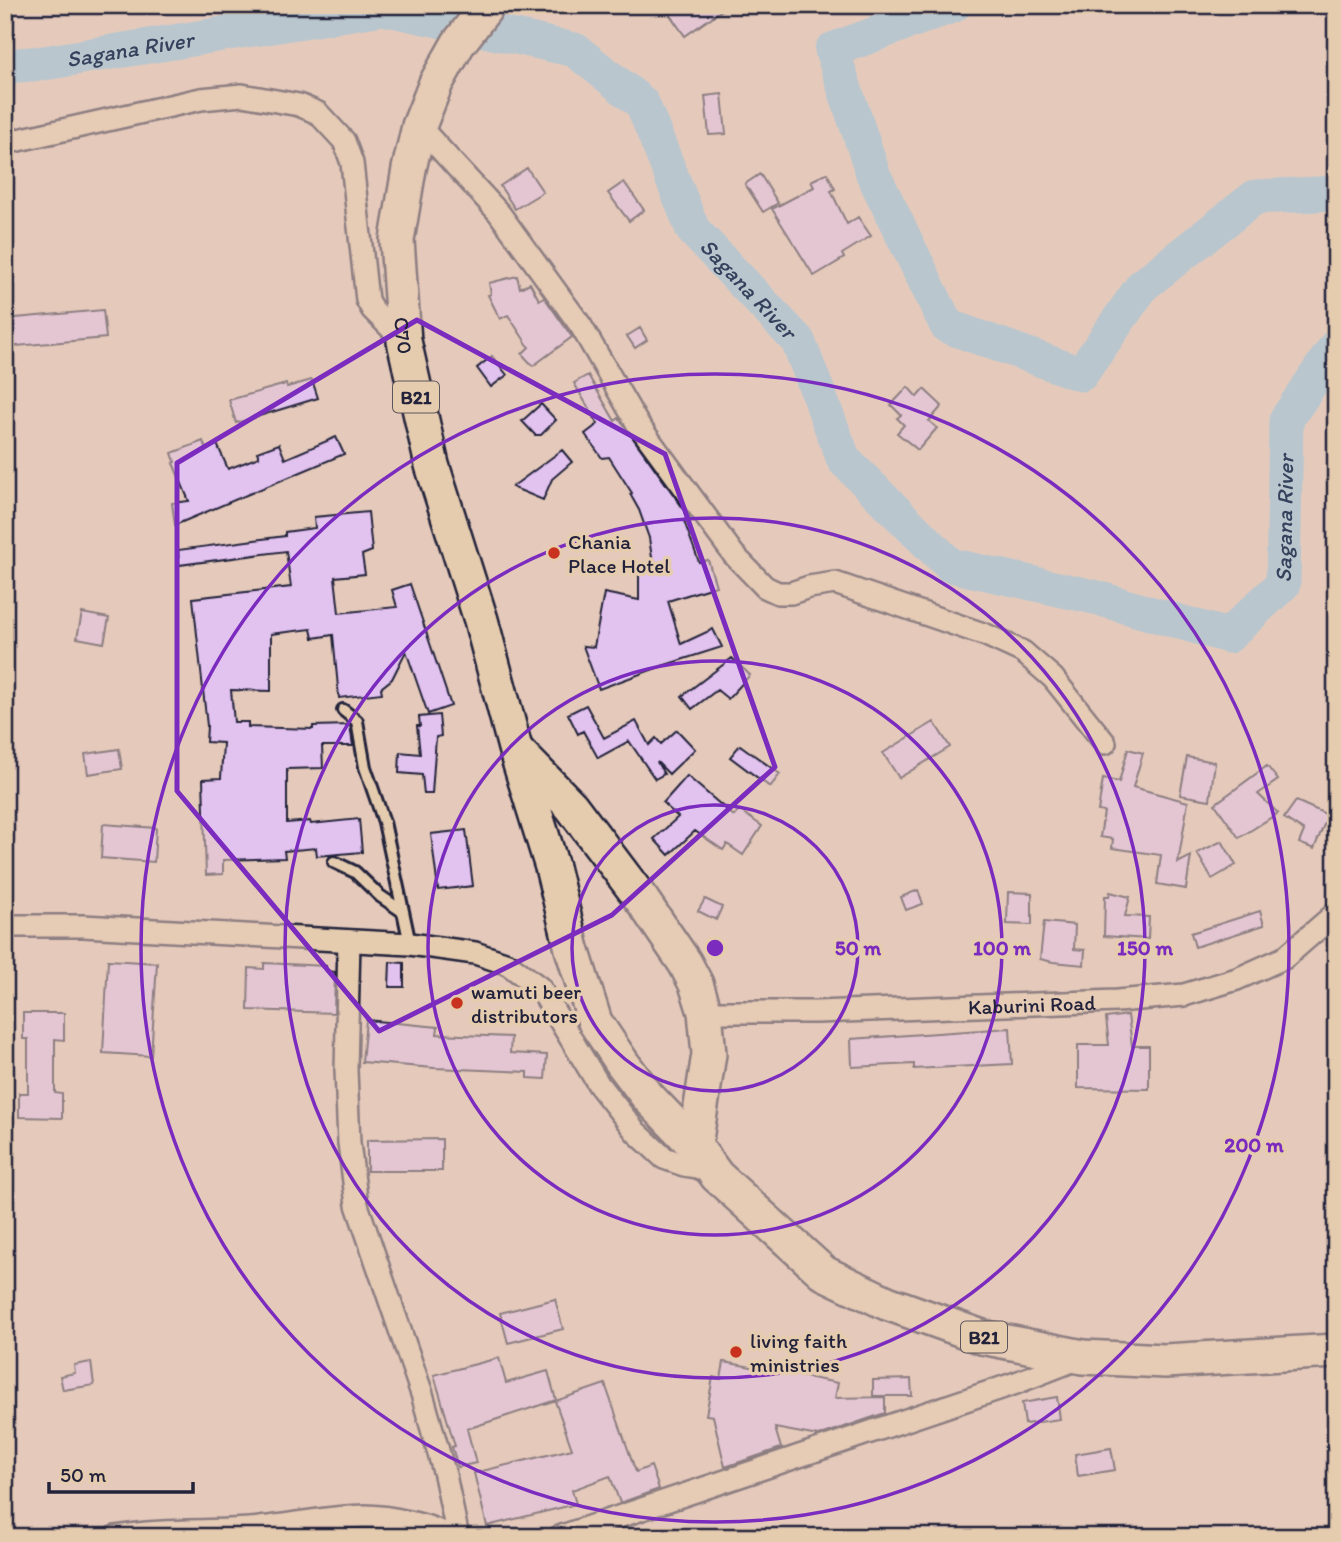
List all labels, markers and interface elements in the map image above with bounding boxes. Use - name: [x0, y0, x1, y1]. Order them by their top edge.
- water label: Sagana River: [64, 25, 198, 73]
- water label: Sagana River: [694, 232, 805, 347]
- street label: C70: [390, 316, 419, 356]
- road number: B21: [393, 382, 439, 412]
- water label: Sagana River: [1269, 452, 1299, 583]
- place label: Chania Place Hotel: [568, 529, 670, 578]
- marker: Chania Place Hotel: [546, 545, 562, 561]
- text: 50 m: [835, 935, 882, 960]
- text: 100 m: [973, 935, 1031, 960]
- text: 150 m: [1117, 935, 1173, 960]
- centre of rings: [703, 936, 727, 960]
- place label: wamuti beer distributors: [471, 979, 581, 1028]
- street label: Kaburini Road: [967, 989, 1097, 1019]
- marker: wamuti beer distributors: [449, 995, 465, 1011]
- text: 200 m: [1224, 1132, 1284, 1157]
- road number: B21: [961, 1322, 1007, 1352]
- place label: living faith ministries: [750, 1328, 848, 1377]
- marker: living faith ministries: [728, 1344, 744, 1360]
- scale bar: [49, 1451, 192, 1495]
- text: 50 m: [60, 1462, 107, 1487]

